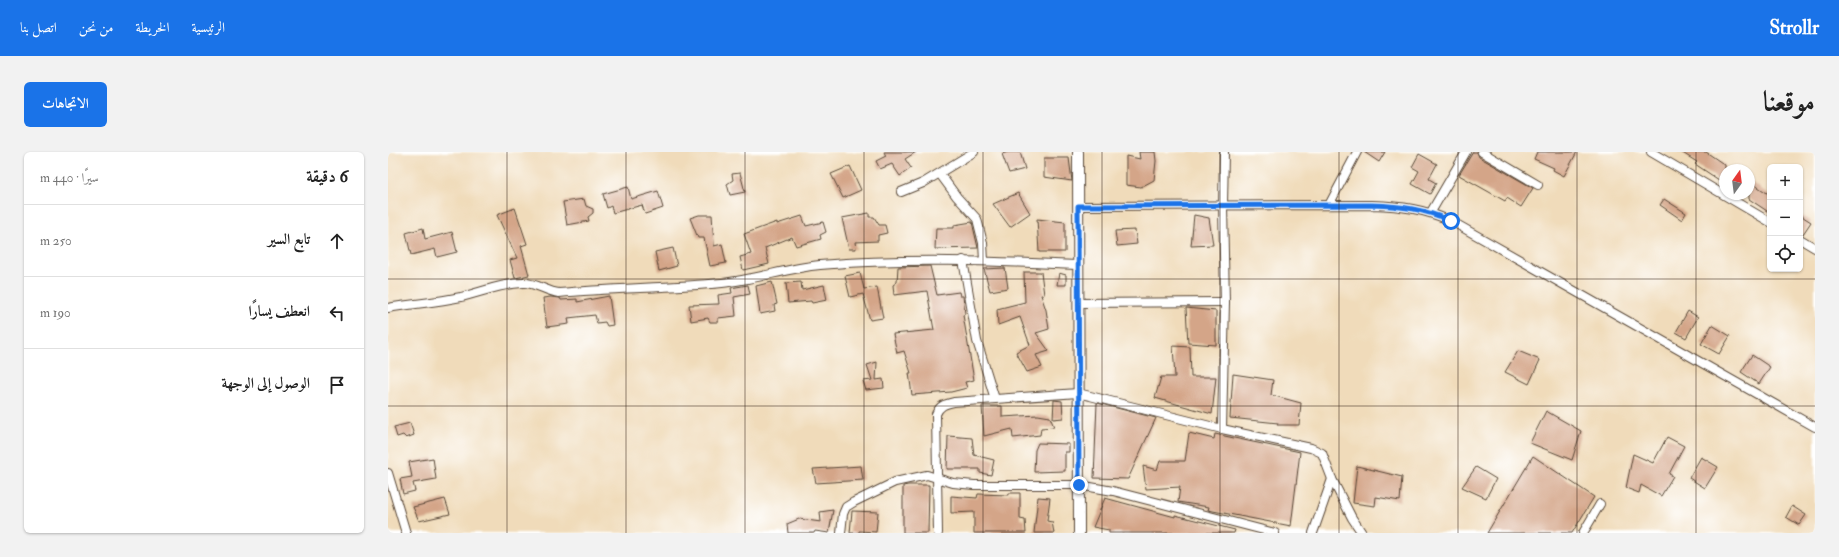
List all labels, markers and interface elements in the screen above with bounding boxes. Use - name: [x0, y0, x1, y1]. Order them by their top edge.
- text: Strollr: [1769, 16, 1819, 40]
- text: اتصل بنا: [20, 19, 57, 36]
- text: من نحن: [79, 19, 113, 36]
- text: الخريطة: [135, 19, 169, 36]
- text: الرئيسية: [191, 19, 225, 36]
- button: الاتجاهات: [24, 82, 107, 127]
- text: موقعنا: [1763, 85, 1815, 120]
- north arrow: [1719, 164, 1755, 200]
- map controls: [1767, 164, 1803, 272]
- button: +: [1767, 164, 1803, 200]
- text: 6 دقيقة: [306, 166, 348, 187]
- text: سيرًا · 440 m: [40, 170, 99, 186]
- button: −: [1767, 200, 1803, 236]
- route start: [1442, 212, 1460, 230]
- text: تابع السير: [268, 230, 310, 249]
- icon: ahead: [326, 230, 348, 252]
- text: 250 m: [40, 233, 72, 249]
- button: locate: [1767, 236, 1803, 272]
- text: انعطف يسارًا: [249, 302, 310, 321]
- icon: left: [326, 302, 348, 324]
- text: 190 m: [40, 305, 71, 321]
- text: الوصول إلى الوجهة: [222, 374, 310, 393]
- icon: arrive: [326, 374, 348, 396]
- route end: [1070, 476, 1088, 494]

